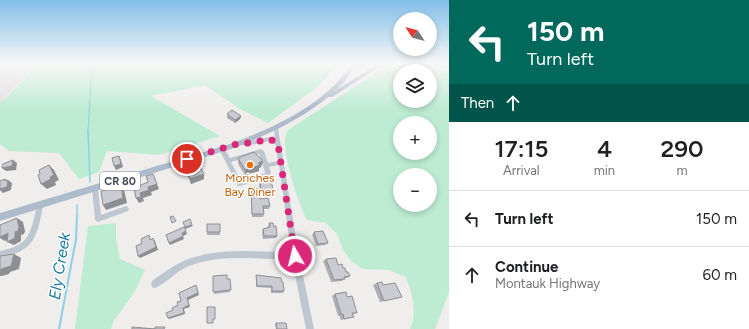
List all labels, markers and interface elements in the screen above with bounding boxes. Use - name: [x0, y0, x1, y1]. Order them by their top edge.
- north arrow: [393, 12, 437, 56]
- map controls: [393, 12, 437, 212]
- text: 150 m: [527, 14, 604, 48]
- icon: left: [461, 16, 513, 68]
- text: Turn left: [527, 48, 594, 70]
- button: layers: [393, 64, 437, 108]
- icon: ahead: [502, 92, 524, 114]
- text: Then: [461, 94, 494, 112]
- button: +: [393, 116, 437, 160]
- text: 17:15: [494, 134, 548, 163]
- text: 4: [597, 134, 612, 163]
- text: 290: [661, 134, 704, 163]
- pin: [170, 142, 204, 176]
- icon: arrive: [176, 148, 198, 170]
- marker: Moriches Bay Diner: [245, 160, 255, 170]
- text: Arrival: [503, 163, 540, 178]
- text: min: [594, 163, 615, 178]
- text: m: [677, 163, 688, 178]
- button: −: [393, 168, 437, 212]
- place label: Moriches Bay Diner: [225, 171, 275, 199]
- road number: CR 80: [100, 172, 140, 190]
- icon: left: [461, 208, 483, 230]
- text: Turn left: [495, 210, 553, 228]
- text: 150 m: [696, 210, 737, 228]
- water label: Ely Creek: [45, 230, 74, 301]
- position arrow: [274, 235, 316, 277]
- text: Continue: [495, 258, 558, 276]
- icon: ahead: [461, 264, 483, 286]
- text: 60 m: [702, 266, 737, 284]
- text: Montauk Highway: [495, 276, 600, 291]

